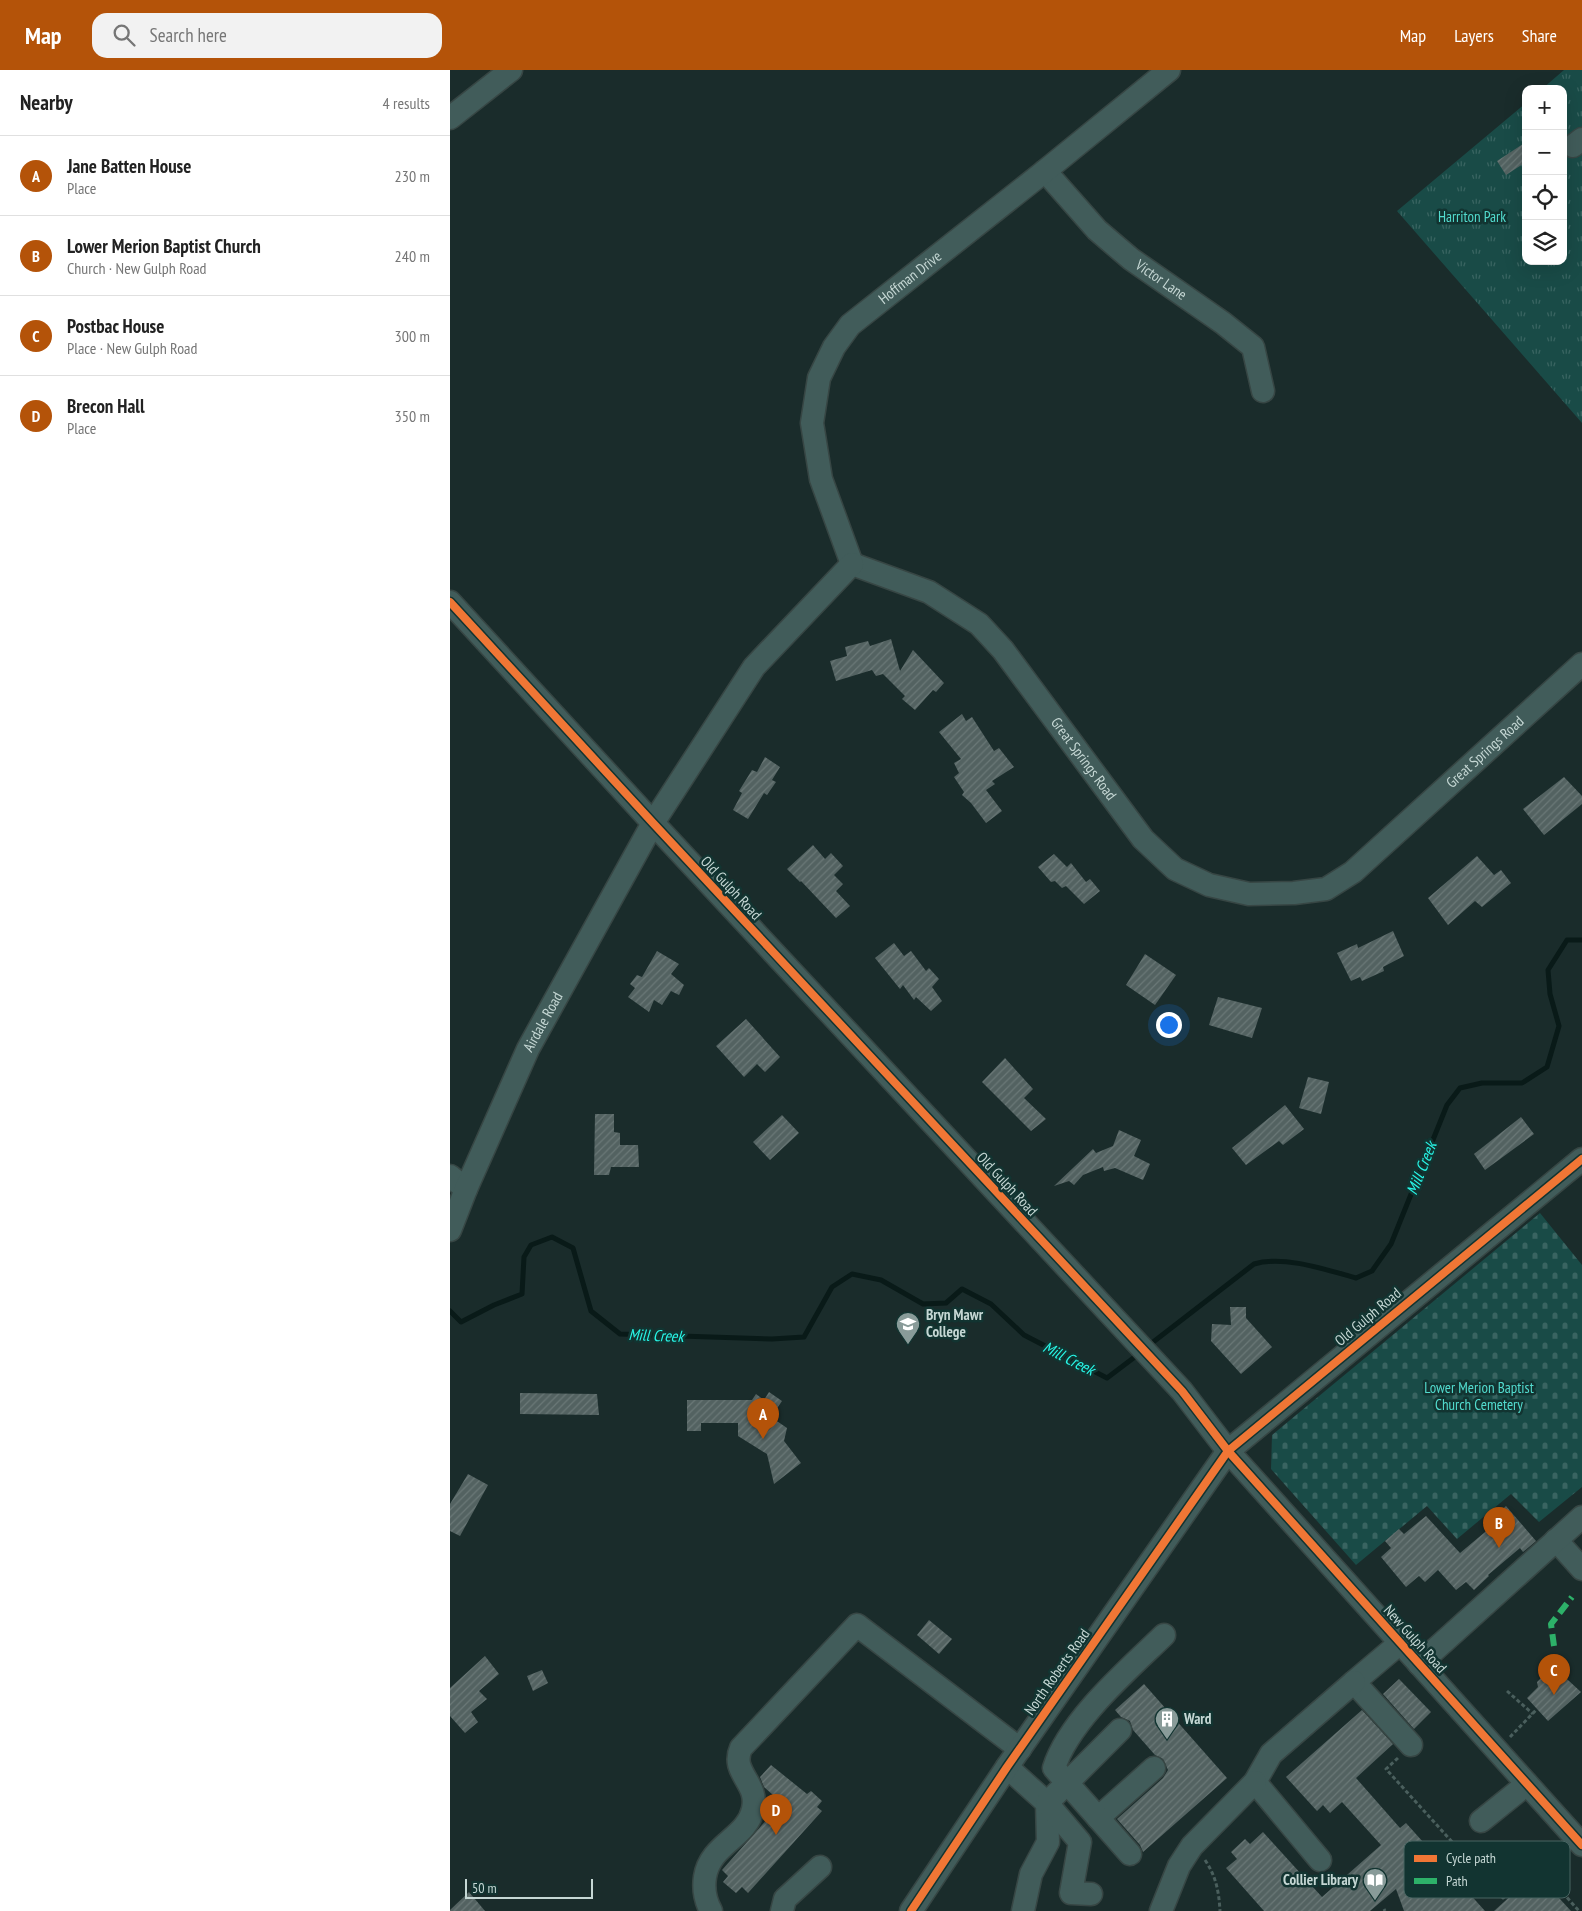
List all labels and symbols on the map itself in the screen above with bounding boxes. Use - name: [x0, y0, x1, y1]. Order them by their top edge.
- park label: Harriton Park: [1438, 207, 1506, 226]
- street label: Hoffman Drive: [875, 246, 945, 308]
- street label: Victor Lane: [1131, 255, 1191, 304]
- street label: Great Springs Road: [1442, 712, 1528, 792]
- street label: Great Springs Road: [1047, 713, 1121, 804]
- street label: Old Gulph Road: [697, 852, 766, 924]
- street label: Airdale Road: [518, 988, 567, 1055]
- your location: [1156, 1012, 1182, 1038]
- water label: Mill Creek: [1401, 1137, 1441, 1197]
- street label: Old Gulph Road: [973, 1148, 1042, 1220]
- street label: Old Gulph Road: [1331, 1283, 1405, 1350]
- place label: Bryn Mawr College: [926, 1305, 984, 1341]
- school or university icon: Bryn Mawr College: [895, 1311, 921, 1345]
- water label: Mill Creek: [628, 1324, 686, 1346]
- water label: Mill Creek: [1040, 1337, 1100, 1380]
- park label: Lower Merion Baptist Church Cemetery: [1424, 1378, 1534, 1414]
- pin: A: [747, 1398, 779, 1439]
- pin: B: [1483, 1507, 1515, 1548]
- street label: New Gulph Road: [1380, 1601, 1451, 1677]
- street label: North Roberts Road: [1020, 1625, 1093, 1719]
- pin: C: [1538, 1654, 1570, 1695]
- building icon: Ward: [1154, 1706, 1180, 1740]
- place label: Ward: [1183, 1709, 1212, 1728]
- pin: D: [760, 1794, 792, 1835]
- legend: [1404, 1841, 1570, 1898]
- text: Cycle path: [1446, 1849, 1496, 1867]
- library icon: Collier Library: [1362, 1867, 1388, 1901]
- place label: Collier Library: [1283, 1870, 1359, 1889]
- text: Path: [1446, 1872, 1468, 1890]
- scale bar: [465, 1876, 592, 1899]

